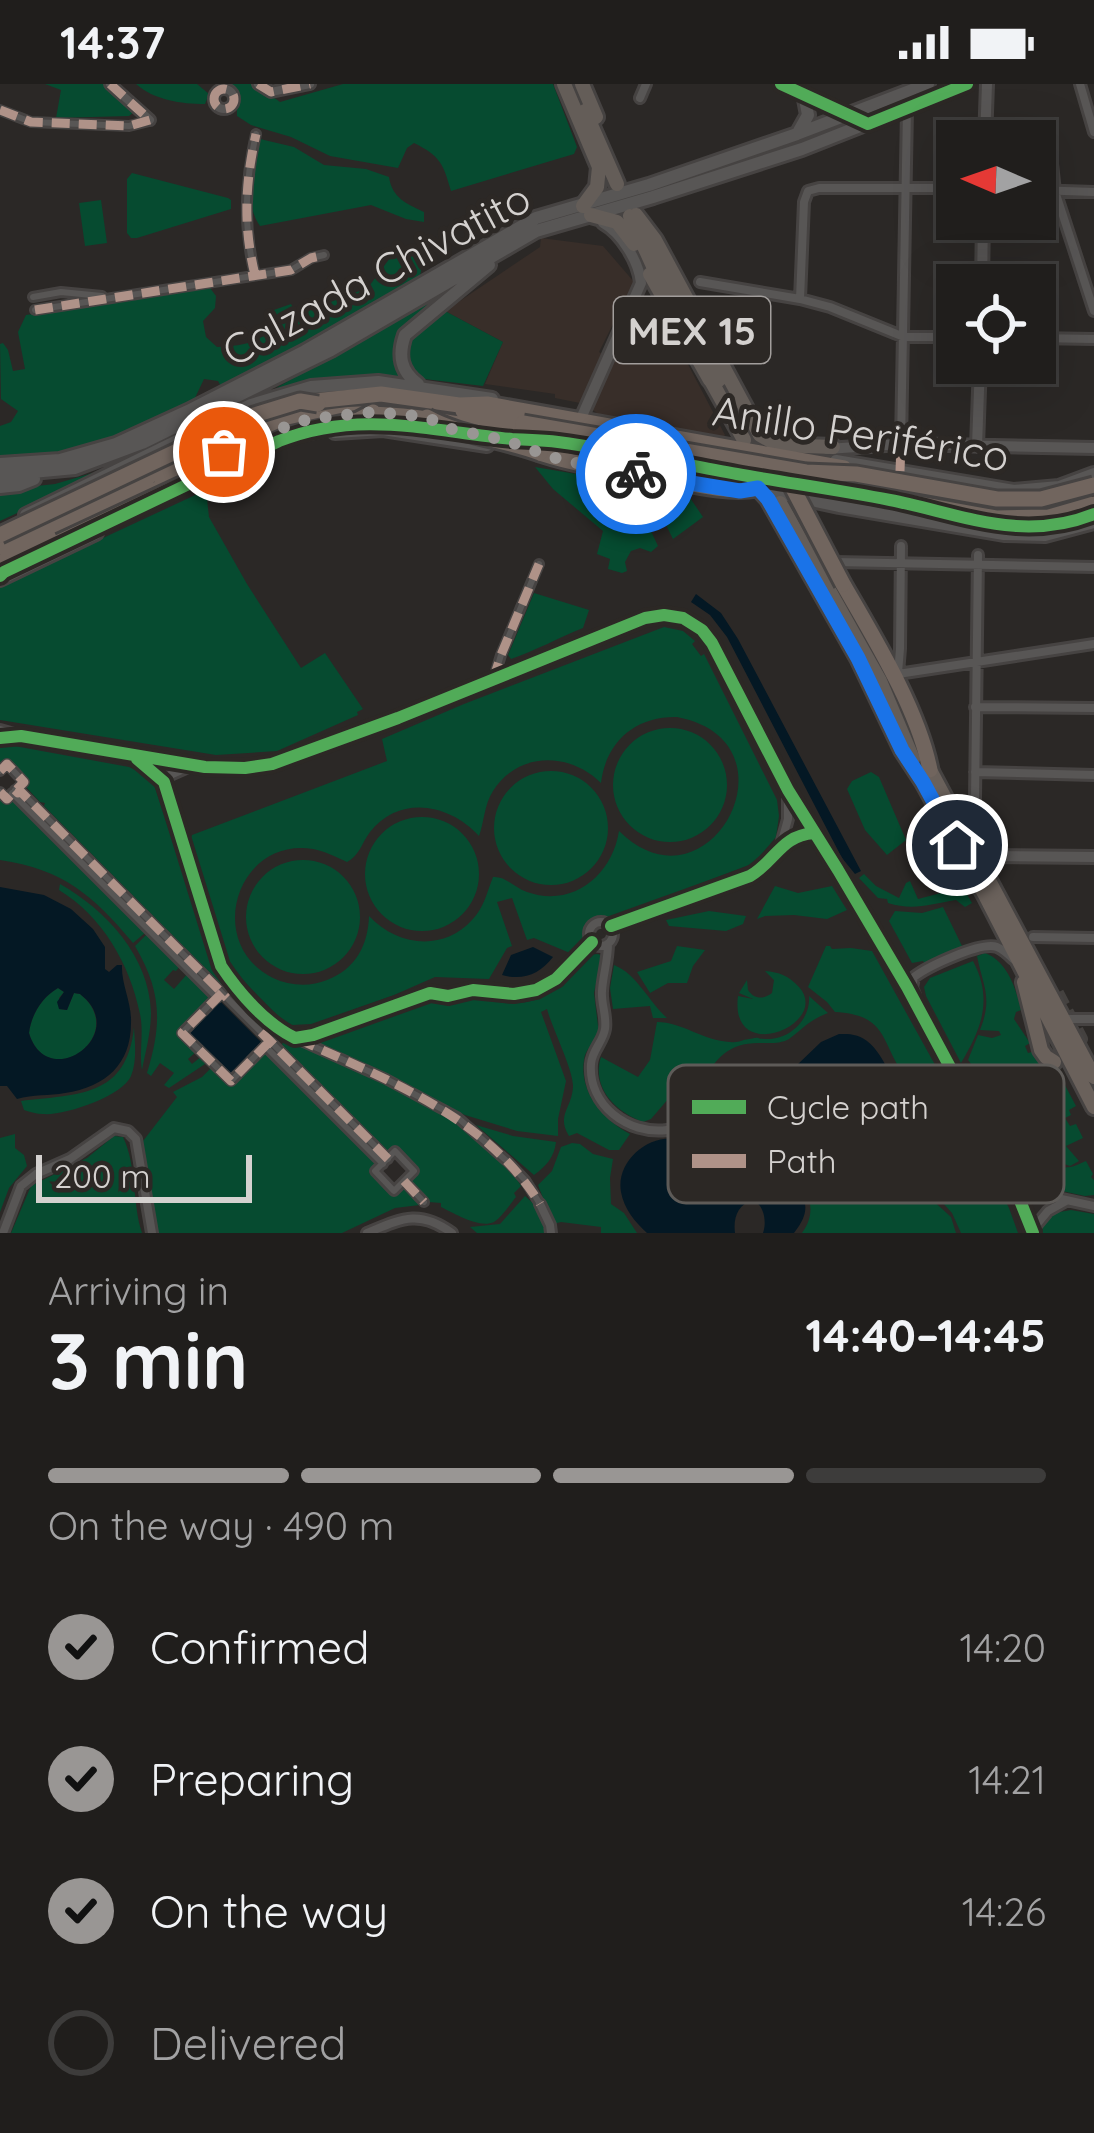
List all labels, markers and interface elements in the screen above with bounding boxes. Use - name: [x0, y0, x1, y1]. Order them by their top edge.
- text: 14:37: [60, 14, 165, 70]
- north arrow: [936, 120, 1056, 240]
- map controls: [936, 120, 1056, 384]
- street label: Calzada Chivatito: [213, 171, 539, 377]
- button: locate: [936, 264, 1056, 384]
- road number: MEX 15: [614, 297, 770, 363]
- street label: Anillo Periférico: [709, 383, 1013, 483]
- pin: [173, 401, 275, 503]
- courier: [576, 414, 696, 534]
- icon: bag: [191, 419, 257, 485]
- icon: bike: [603, 441, 669, 507]
- pin: [906, 794, 1008, 896]
- icon: home: [924, 812, 990, 878]
- legend: [668, 1065, 1064, 1203]
- text: Cycle path: [767, 1086, 929, 1127]
- text: Path: [767, 1140, 836, 1181]
- scale bar: [36, 1149, 252, 1202]
- text: 200 m: [54, 1155, 151, 1196]
- text: Arriving in: [48, 1266, 229, 1315]
- text: 14:40–14:45: [806, 1307, 1046, 1363]
- text: 3 min: [48, 1311, 249, 1409]
- text: On the way · 490 m: [48, 1501, 394, 1550]
- icon: check: [48, 1614, 114, 1680]
- text: Confirmed: [150, 1619, 369, 1675]
- text: 14:20: [959, 1623, 1046, 1672]
- icon: check: [48, 1746, 114, 1812]
- text: Preparing: [150, 1751, 354, 1807]
- text: 14:21: [968, 1755, 1046, 1804]
- icon: check: [48, 1878, 114, 1944]
- text: On the way: [150, 1883, 388, 1939]
- text: 14:26: [962, 1887, 1046, 1936]
- text: Delivered: [150, 2015, 346, 2071]

